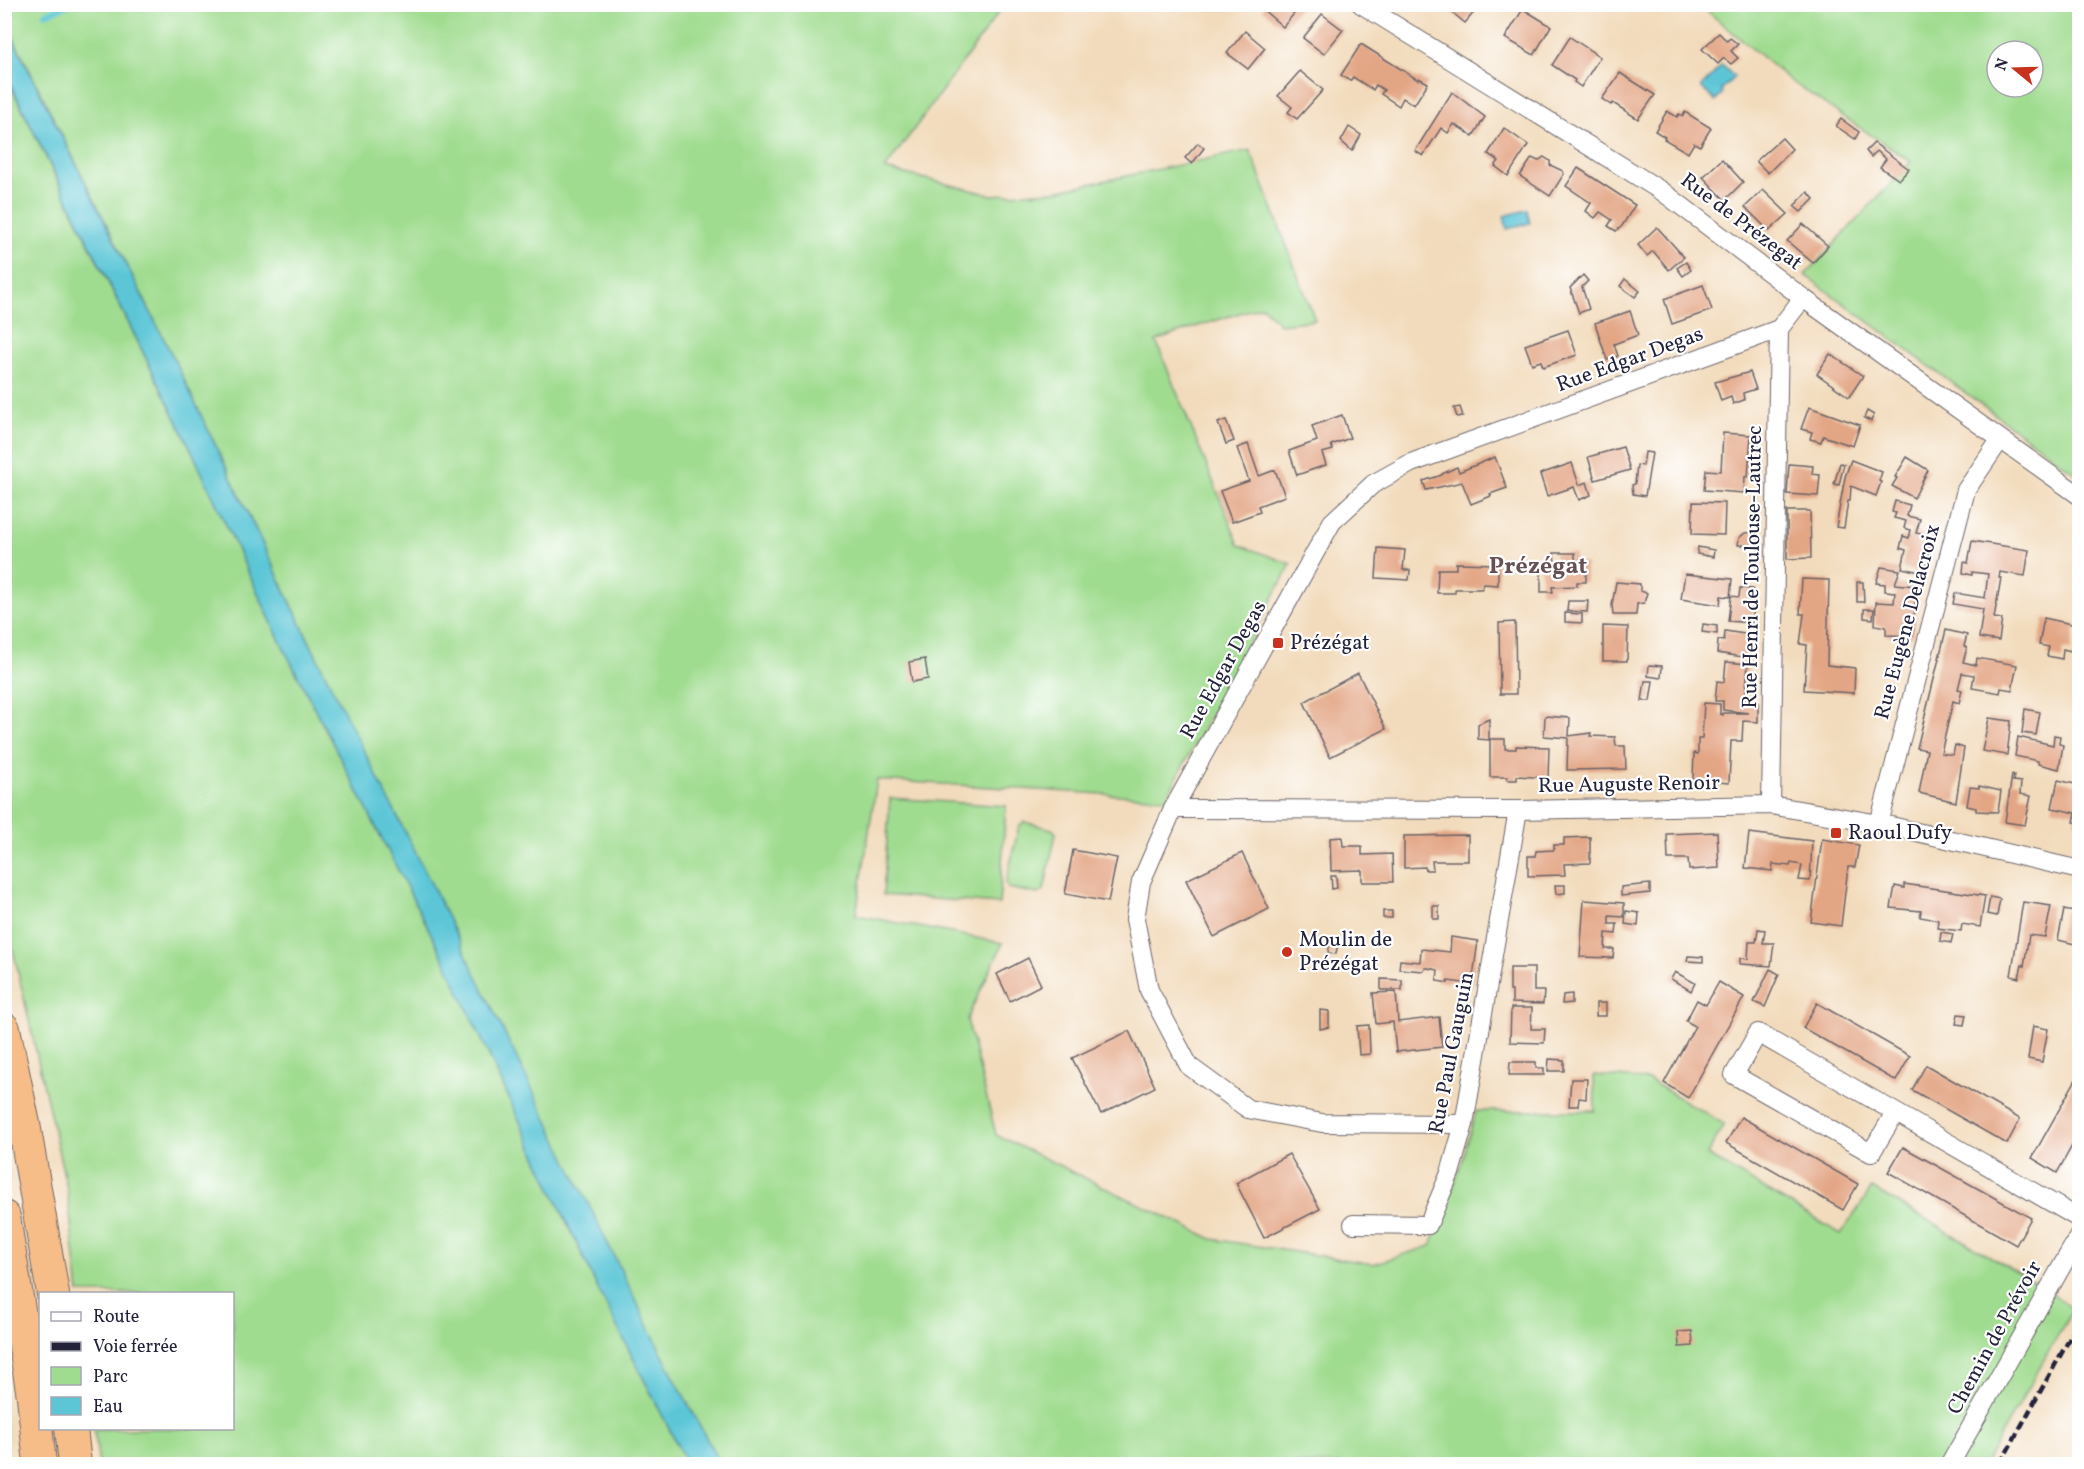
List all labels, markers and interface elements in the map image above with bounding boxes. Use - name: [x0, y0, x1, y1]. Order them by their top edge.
- north arrow: [1985, 39, 2045, 99]
- text: N: [1990, 55, 2015, 74]
- street label: Rue de Prézegat: [1674, 166, 1808, 278]
- street label: Rue Edgar Degas: [1552, 320, 1708, 400]
- street label: Rue Henri de Toulouse-Lautrec: [1736, 425, 1770, 709]
- street label: Rue Eugène Delacroix: [1868, 521, 1948, 723]
- district label: Prézégat: [1489, 550, 1587, 584]
- street label: Rue Edgar Degas: [1174, 595, 1274, 745]
- place label: Prézégat: [1290, 629, 1370, 658]
- marker: Prézégat: [1271, 636, 1285, 650]
- street label: Rue Auguste Renoir: [1538, 769, 1721, 801]
- place label: Raoul Dufy: [1848, 819, 1953, 848]
- marker: Raoul Dufy: [1829, 826, 1843, 840]
- place label: Moulin de Prézégat: [1299, 926, 1392, 979]
- marker: Moulin de Prézégat: [1280, 945, 1294, 959]
- street label: Rue Paul Gauguin: [1422, 970, 1482, 1136]
- street label: Chemin de Prévoir: [1941, 1256, 2049, 1420]
- legend: [39, 1292, 234, 1430]
- text: Route: [93, 1305, 139, 1330]
- text: Voie ferrée: [93, 1335, 178, 1360]
- text: Parc: [93, 1365, 128, 1390]
- text: Eau: [93, 1395, 123, 1420]

